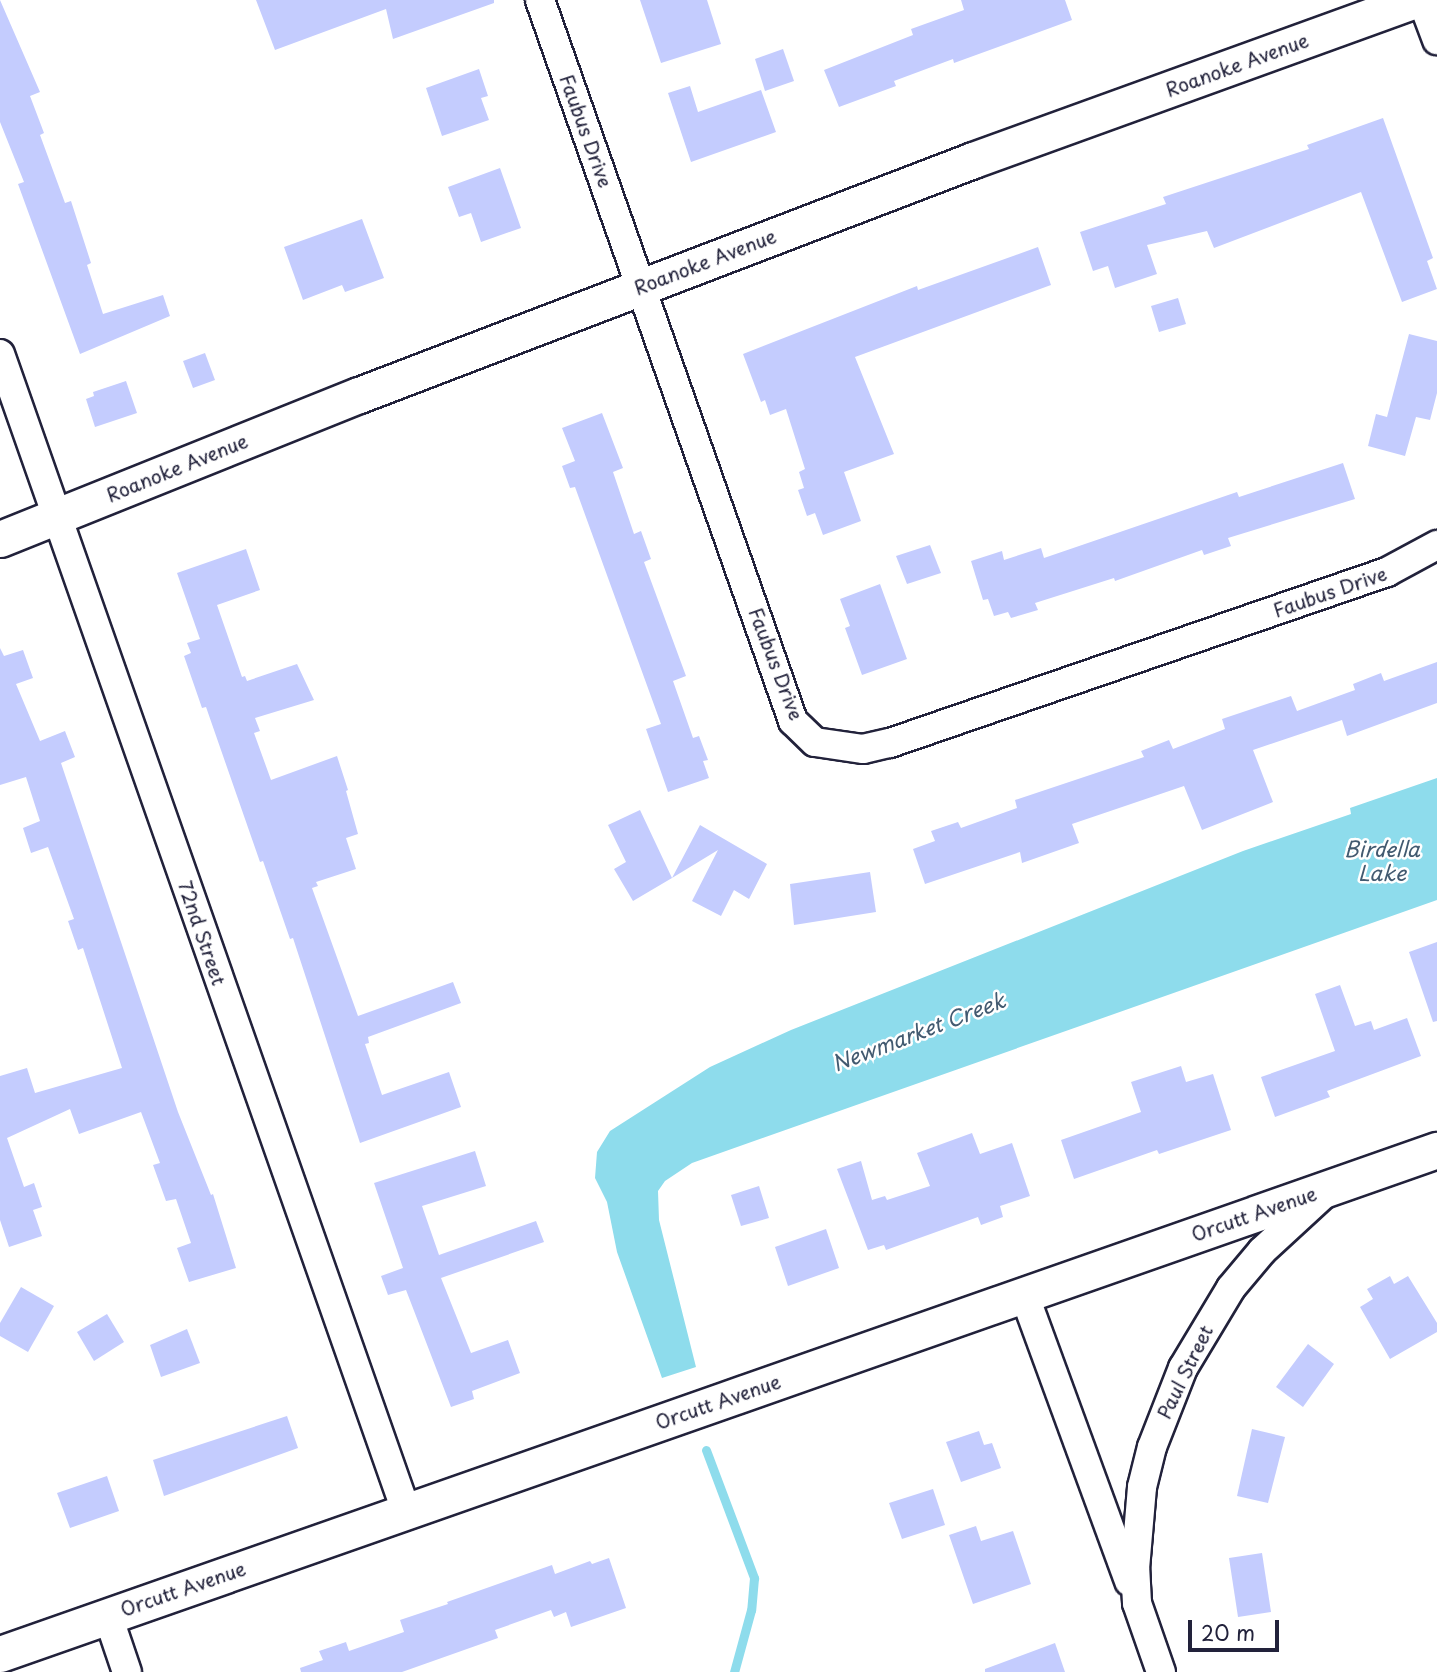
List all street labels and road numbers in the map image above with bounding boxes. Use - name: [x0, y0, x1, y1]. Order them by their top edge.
- street label: Roanoke Avenue: [1163, 29, 1311, 101]
- street label: Faubus Drive: [555, 72, 617, 190]
- street label: Roanoke Avenue: [631, 224, 779, 300]
- street label: Roanoke Avenue: [103, 429, 251, 507]
- street label: Faubus Drive: [1271, 562, 1389, 622]
- street label: Faubus Drive: [744, 605, 808, 723]
- street label: 72nd Street: [173, 878, 231, 988]
- street label: Orcutt Avenue: [1189, 1182, 1319, 1246]
- street label: Paul Street: [1153, 1321, 1217, 1423]
- street label: Orcutt Avenue: [653, 1370, 783, 1434]
- street label: Orcutt Avenue: [118, 1557, 248, 1621]

